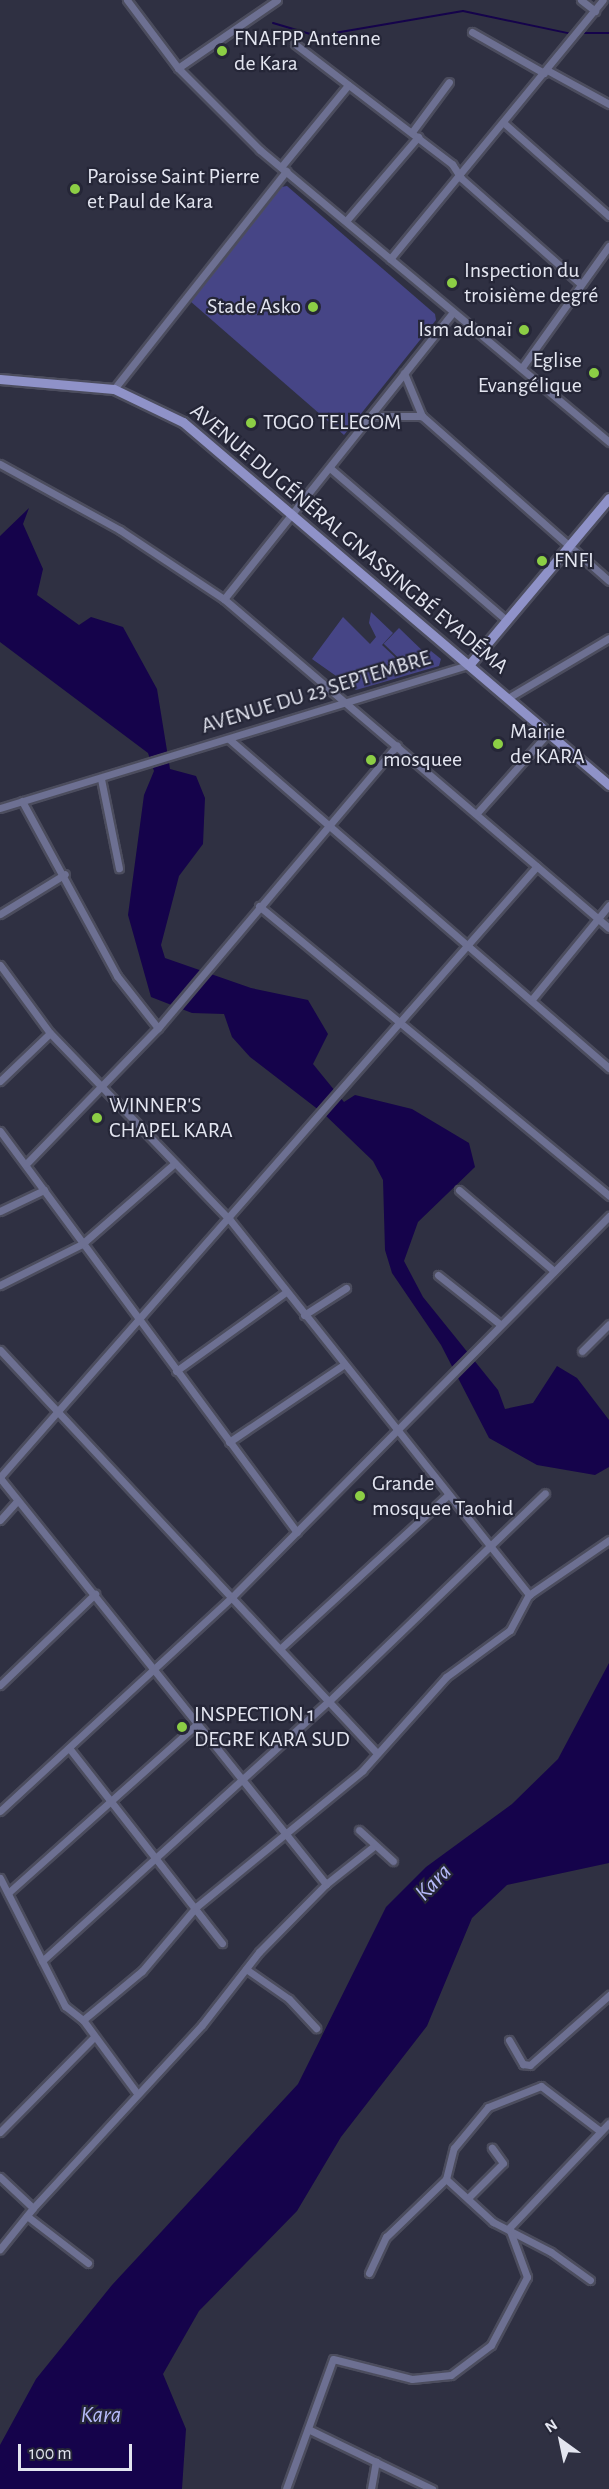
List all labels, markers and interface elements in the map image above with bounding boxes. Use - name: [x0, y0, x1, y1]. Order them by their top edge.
- place label: FNAFPP Antenne de Kara: [234, 25, 381, 76]
- marker: FNAFPP Antenne de Kara: [215, 44, 229, 58]
- place label: Paroisse Saint Pierre et Paul de Kara: [87, 163, 260, 214]
- marker: Paroisse Saint Pierre et Paul de Kara: [68, 182, 82, 196]
- place label: Inspection du troisième degré: [464, 257, 598, 308]
- marker: Inspection du troisième degré: [445, 276, 459, 290]
- place label: Stade Asko: [207, 294, 301, 320]
- marker: Stade Asko: [306, 300, 320, 314]
- place label: Ism adonaï: [418, 317, 512, 343]
- marker: Ism adonaï: [517, 323, 531, 337]
- place label: Eglise Evangélique: [478, 347, 582, 398]
- marker: Eglise Evangélique: [587, 366, 601, 380]
- street label: AVENUE DU GÉNÉRAL GNASSINGBÉ EYADÉMA: [185, 398, 513, 680]
- place label: TOGO TELECOM: [263, 410, 401, 436]
- marker: TOGO TELECOM: [244, 416, 258, 430]
- place label: FNFI: [554, 548, 594, 574]
- marker: FNFI: [535, 554, 549, 568]
- street label: AVENUE DU 23 SEPTEMBRE: [198, 645, 434, 739]
- place label: Mairie de KARA: [510, 718, 585, 770]
- marker: Mairie de KARA: [491, 737, 505, 751]
- place label: mosquee: [383, 747, 462, 773]
- marker: mosquee: [364, 753, 378, 767]
- place label: WINNER'S CHAPEL KARA: [109, 1092, 233, 1144]
- marker: WINNER'S CHAPEL KARA: [90, 1111, 104, 1125]
- place label: Grande mosquee Taohid: [372, 1470, 513, 1522]
- marker: Grande mosquee Taohid: [353, 1489, 367, 1503]
- place label: INSPECTION 1 DEGRE KARA SUD: [194, 1701, 350, 1753]
- marker: INSPECTION 1 DEGRE KARA SUD: [175, 1720, 189, 1734]
- water label: Kara: [409, 1858, 459, 1908]
- water label: Kara: [81, 2402, 121, 2430]
- north arrow: [531, 2411, 591, 2471]
- text: N: [542, 2416, 560, 2436]
- scale bar: [21, 2432, 135, 2470]
- text: 100 m: [29, 2445, 72, 2463]

